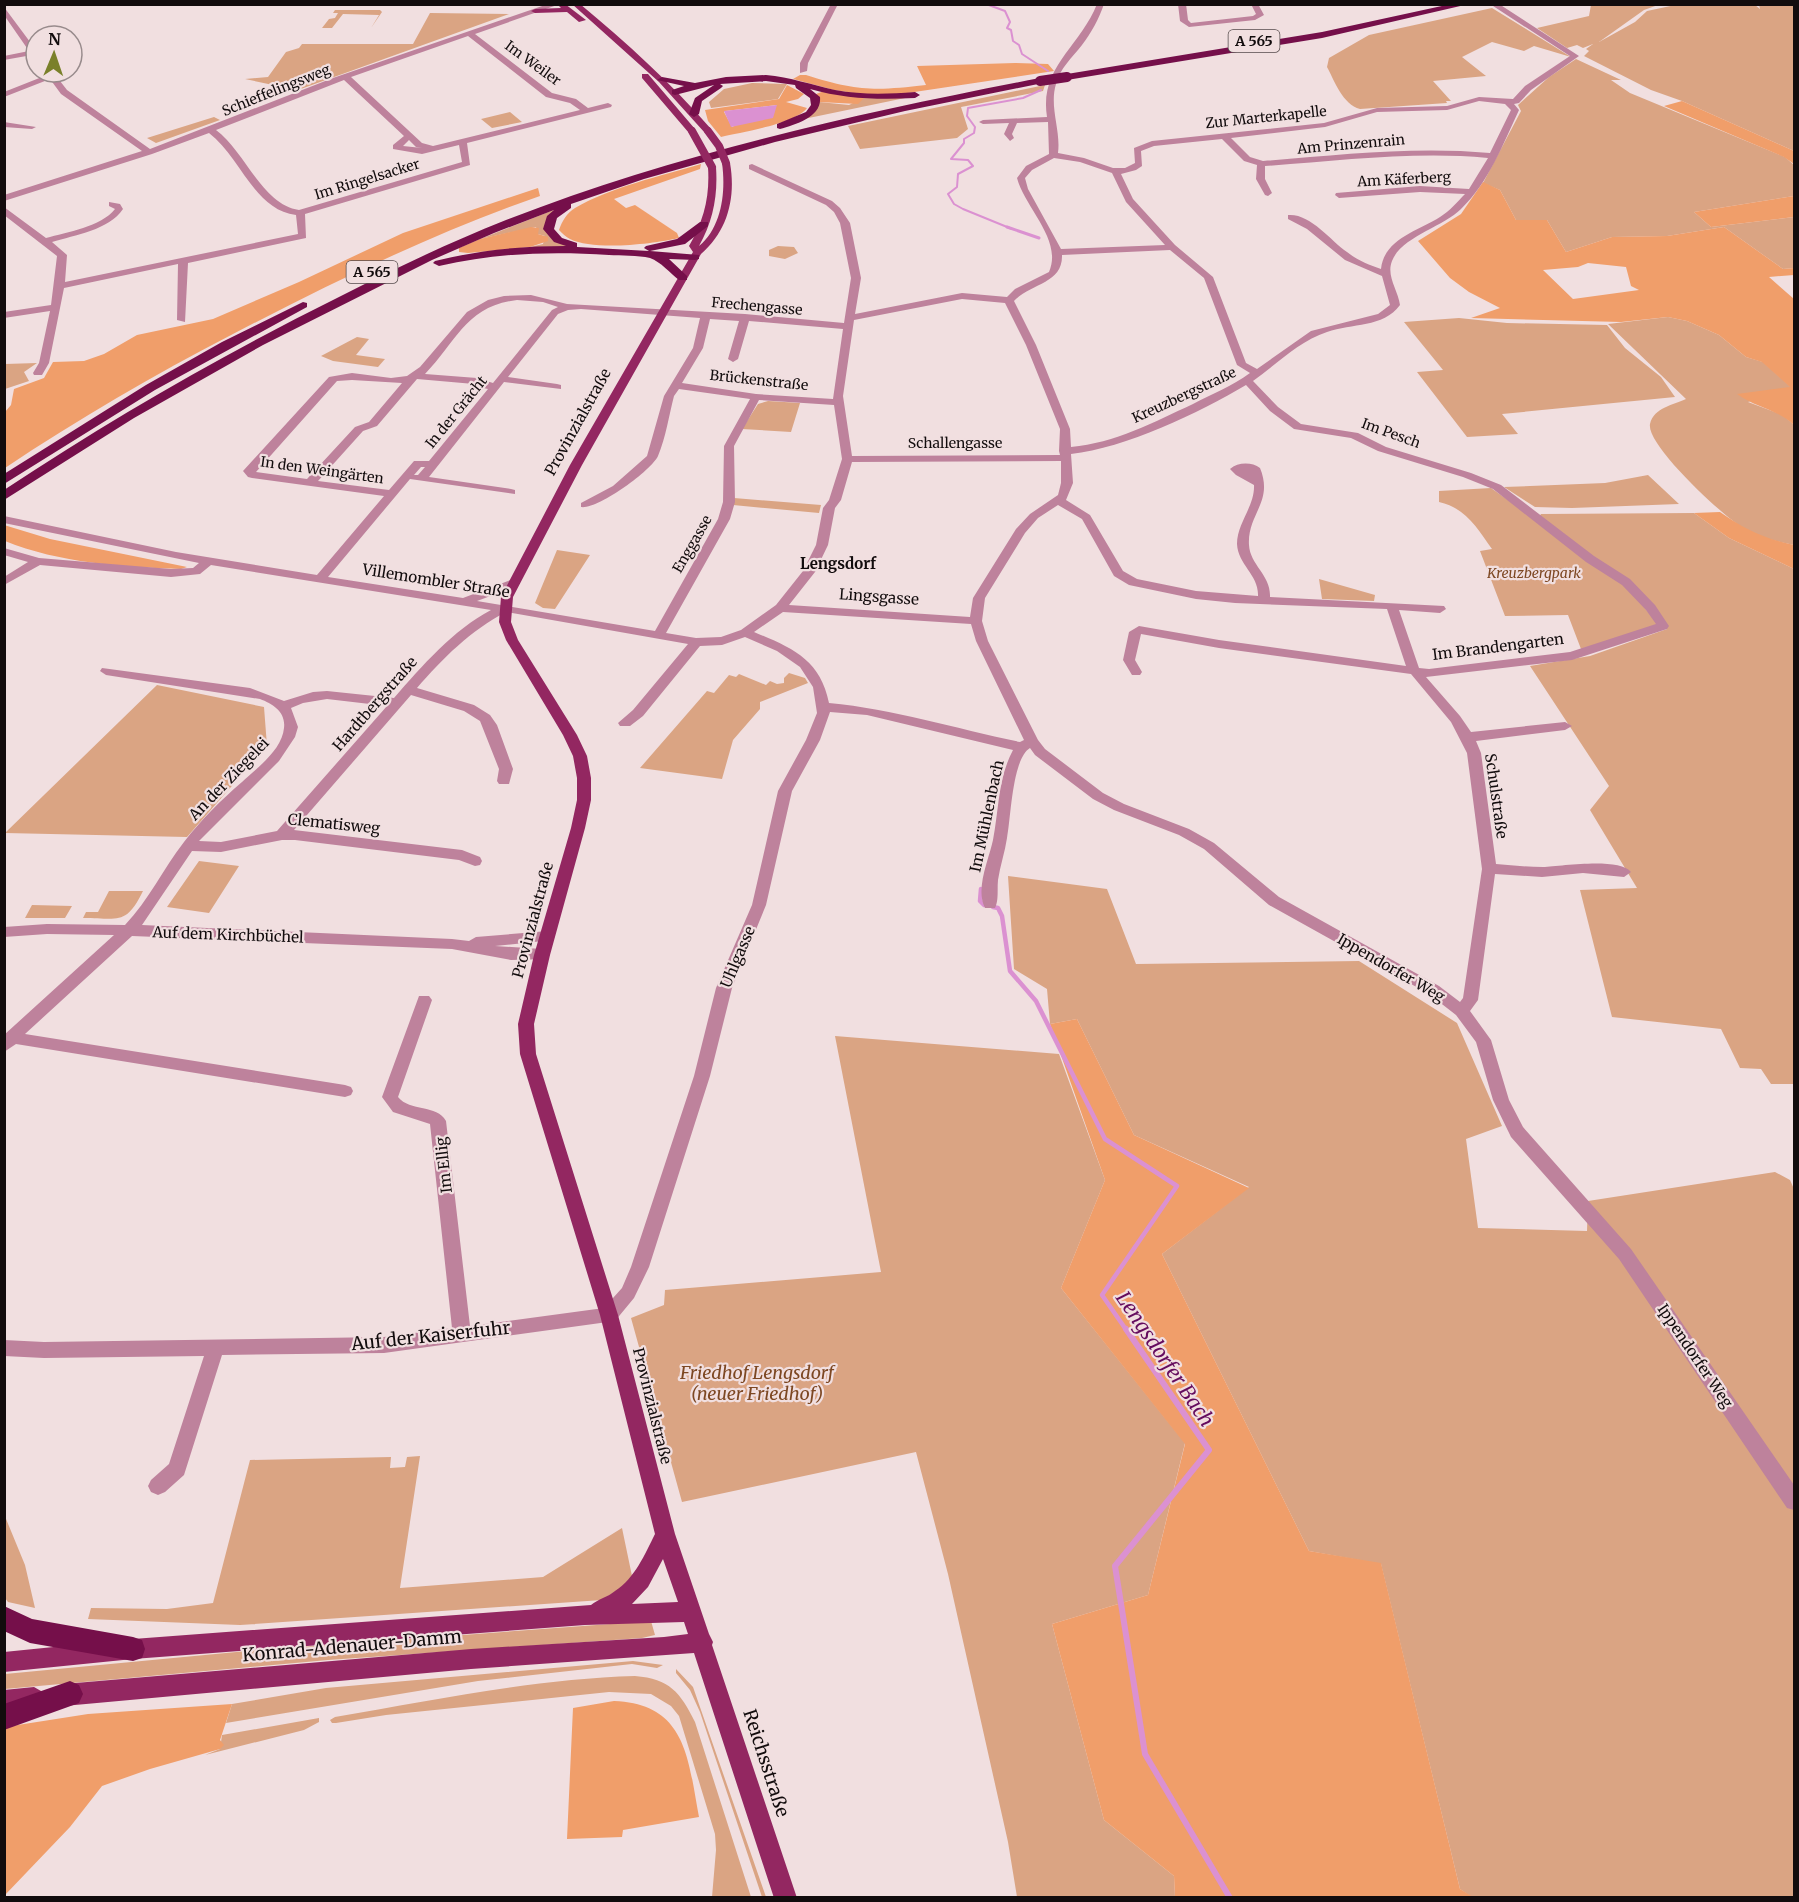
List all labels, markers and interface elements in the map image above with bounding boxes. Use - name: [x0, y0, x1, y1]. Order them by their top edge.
- north arrow: [24, 24, 84, 84]
- text: N: [48, 29, 62, 49]
- road number: A 565: [1228, 30, 1280, 52]
- street label: Im Weiler: [501, 37, 565, 89]
- street label: Schieffelingsweg: [219, 60, 333, 120]
- street label: Zur Marterkapelle: [1205, 102, 1327, 132]
- street label: Am Prinzenrain: [1296, 130, 1405, 158]
- street label: Im Ringelsacker: [312, 154, 422, 204]
- street label: Am Käferberg: [1356, 168, 1452, 190]
- road number: A 565: [346, 261, 398, 283]
- street label: Frechengasse: [711, 293, 803, 319]
- street label: Kreuzbergstraße: [1129, 363, 1239, 427]
- street label: Provinzialstraße: [540, 365, 615, 479]
- street label: Brückenstraße: [709, 366, 809, 394]
- street label: In der Grächt: [421, 372, 491, 452]
- street label: Im Pesch: [1359, 414, 1423, 452]
- street label: Schallengasse: [908, 434, 1002, 452]
- street label: In den Weingärten: [259, 452, 385, 488]
- street label: Enggasse: [668, 512, 716, 576]
- district label: Lengsdorf: [800, 554, 877, 573]
- street label: Villemombler Straße: [360, 559, 511, 602]
- park label: Kreuzbergpark: [1486, 564, 1581, 582]
- street label: Lingsgasse: [839, 584, 920, 609]
- street label: Im Brandengarten: [1431, 629, 1565, 664]
- street label: Hardtbergstraße: [328, 652, 421, 755]
- street label: An der Ziegelei: [184, 733, 273, 825]
- street label: Schulstraße: [1481, 752, 1512, 840]
- street label: Im Mühlenbach: [965, 758, 1008, 874]
- street label: Clematisweg: [287, 809, 381, 838]
- street label: Provinzialstraße: [508, 860, 557, 980]
- street label: Auf dem Kirchbüchel: [151, 922, 304, 947]
- street label: Uhlgasse: [716, 923, 759, 991]
- street label: Ippendorfer Weg: [1334, 929, 1448, 1006]
- street label: Im Ellig: [431, 1136, 456, 1194]
- water label: Lengsdorfer Bach: [1111, 1286, 1220, 1431]
- street label: Ippendorfer Weg: [1654, 1300, 1737, 1411]
- street label: Auf der Kaiserfuhr: [349, 1316, 512, 1355]
- street label: Provinzialstraße: [629, 1346, 676, 1466]
- park label: Friedhof Lengsdorf (neuer Friedhof): [679, 1361, 836, 1405]
- street label: Konrad-Adenauer-Damm: [241, 1624, 463, 1667]
- street label: Reichsstraße: [738, 1706, 795, 1820]

